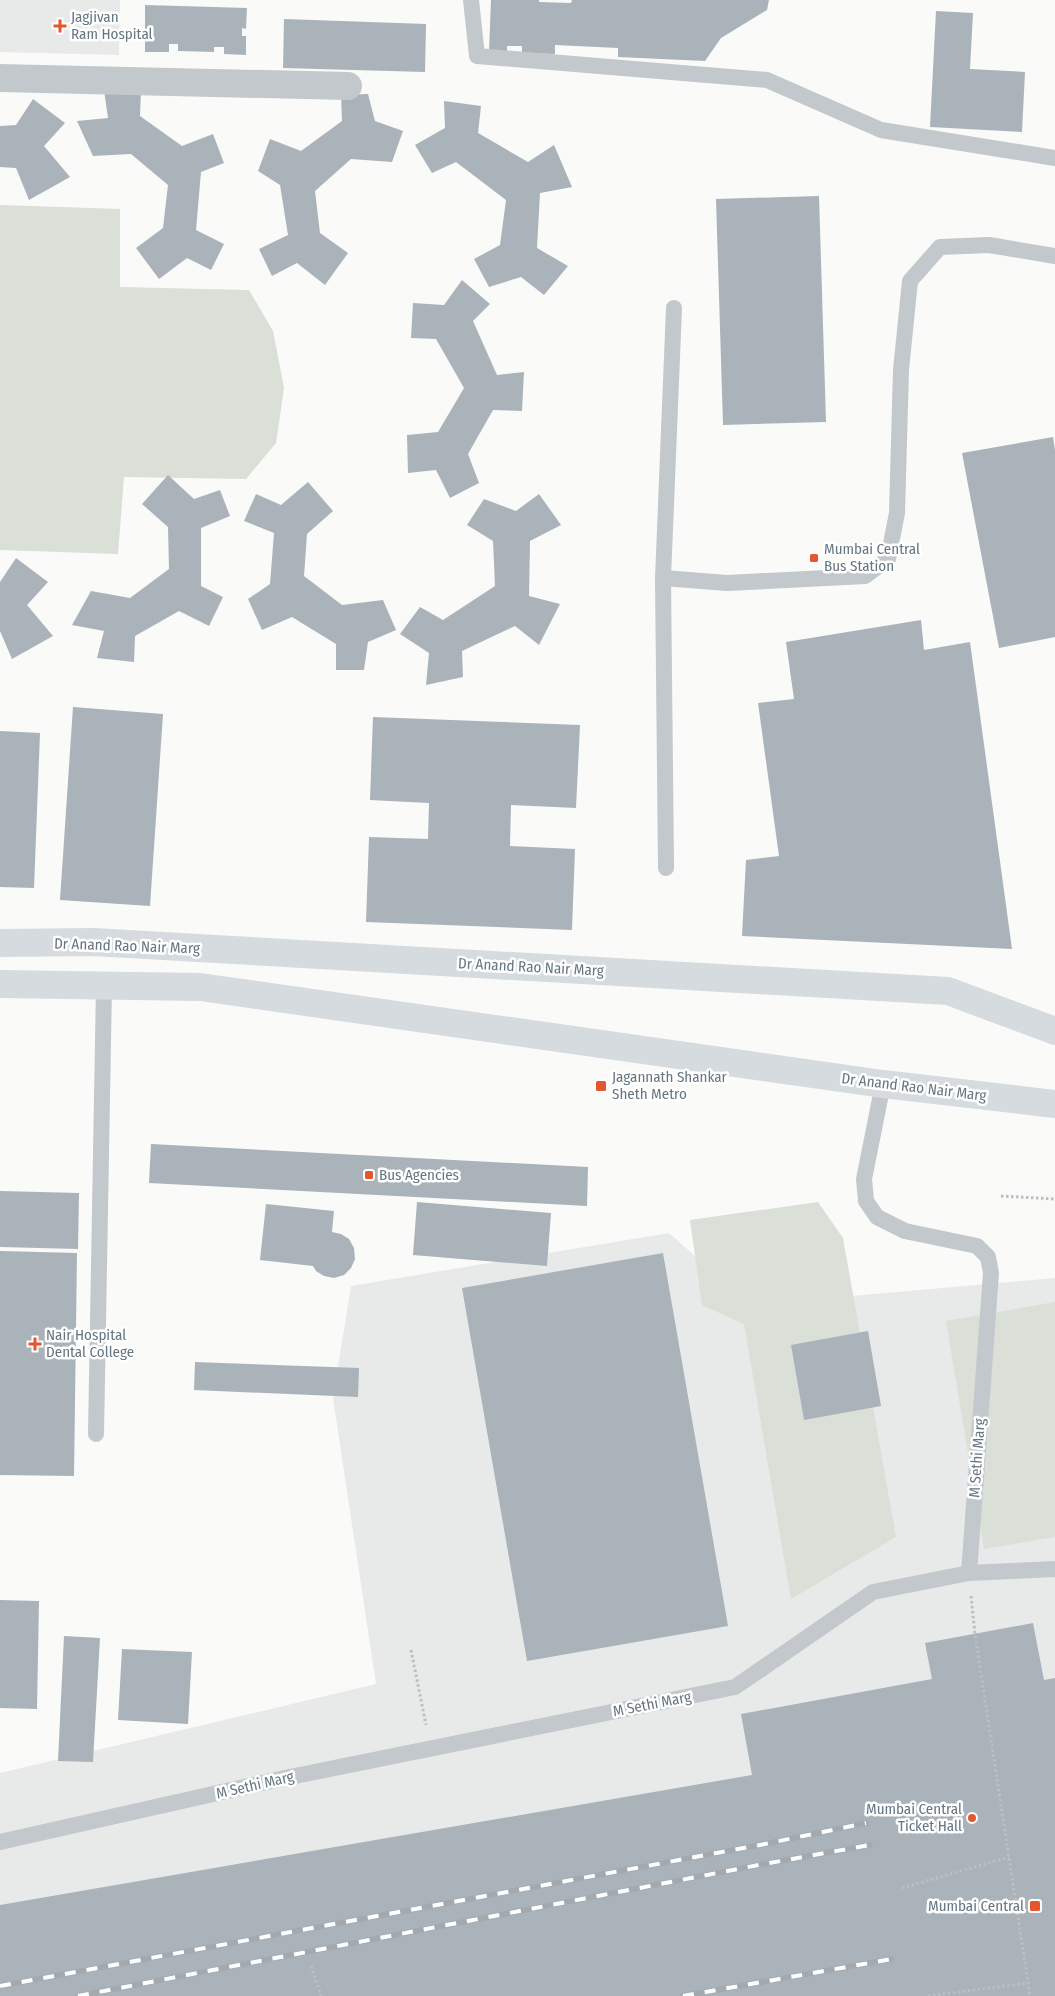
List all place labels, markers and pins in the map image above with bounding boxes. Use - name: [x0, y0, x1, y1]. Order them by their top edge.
- place label: Jagjivan Ram Hospital: [71, 8, 153, 43]
- marker: Jagjivan Ram Hospital: [53, 19, 67, 33]
- place label: Mumbai Central Bus Station: [824, 540, 920, 575]
- marker: Mumbai Central Bus Station: [808, 552, 820, 564]
- place label: Jagannath Shankar Sheth Metro: [612, 1068, 728, 1103]
- marker: Jagannath Shankar Sheth Metro: [594, 1079, 608, 1093]
- place label: Bus Agencies: [379, 1166, 459, 1184]
- marker: Bus Agencies: [363, 1169, 375, 1181]
- place label: Nair Hospital Dental College: [46, 1326, 134, 1361]
- marker: Nair Hospital Dental College: [28, 1337, 42, 1351]
- place label: Mumbai Central Ticket Hall: [866, 1800, 962, 1835]
- marker: Mumbai Central Ticket Hall: [966, 1812, 978, 1824]
- place label: Mumbai Central: [928, 1897, 1024, 1915]
- marker: Mumbai Central: [1028, 1899, 1042, 1913]

